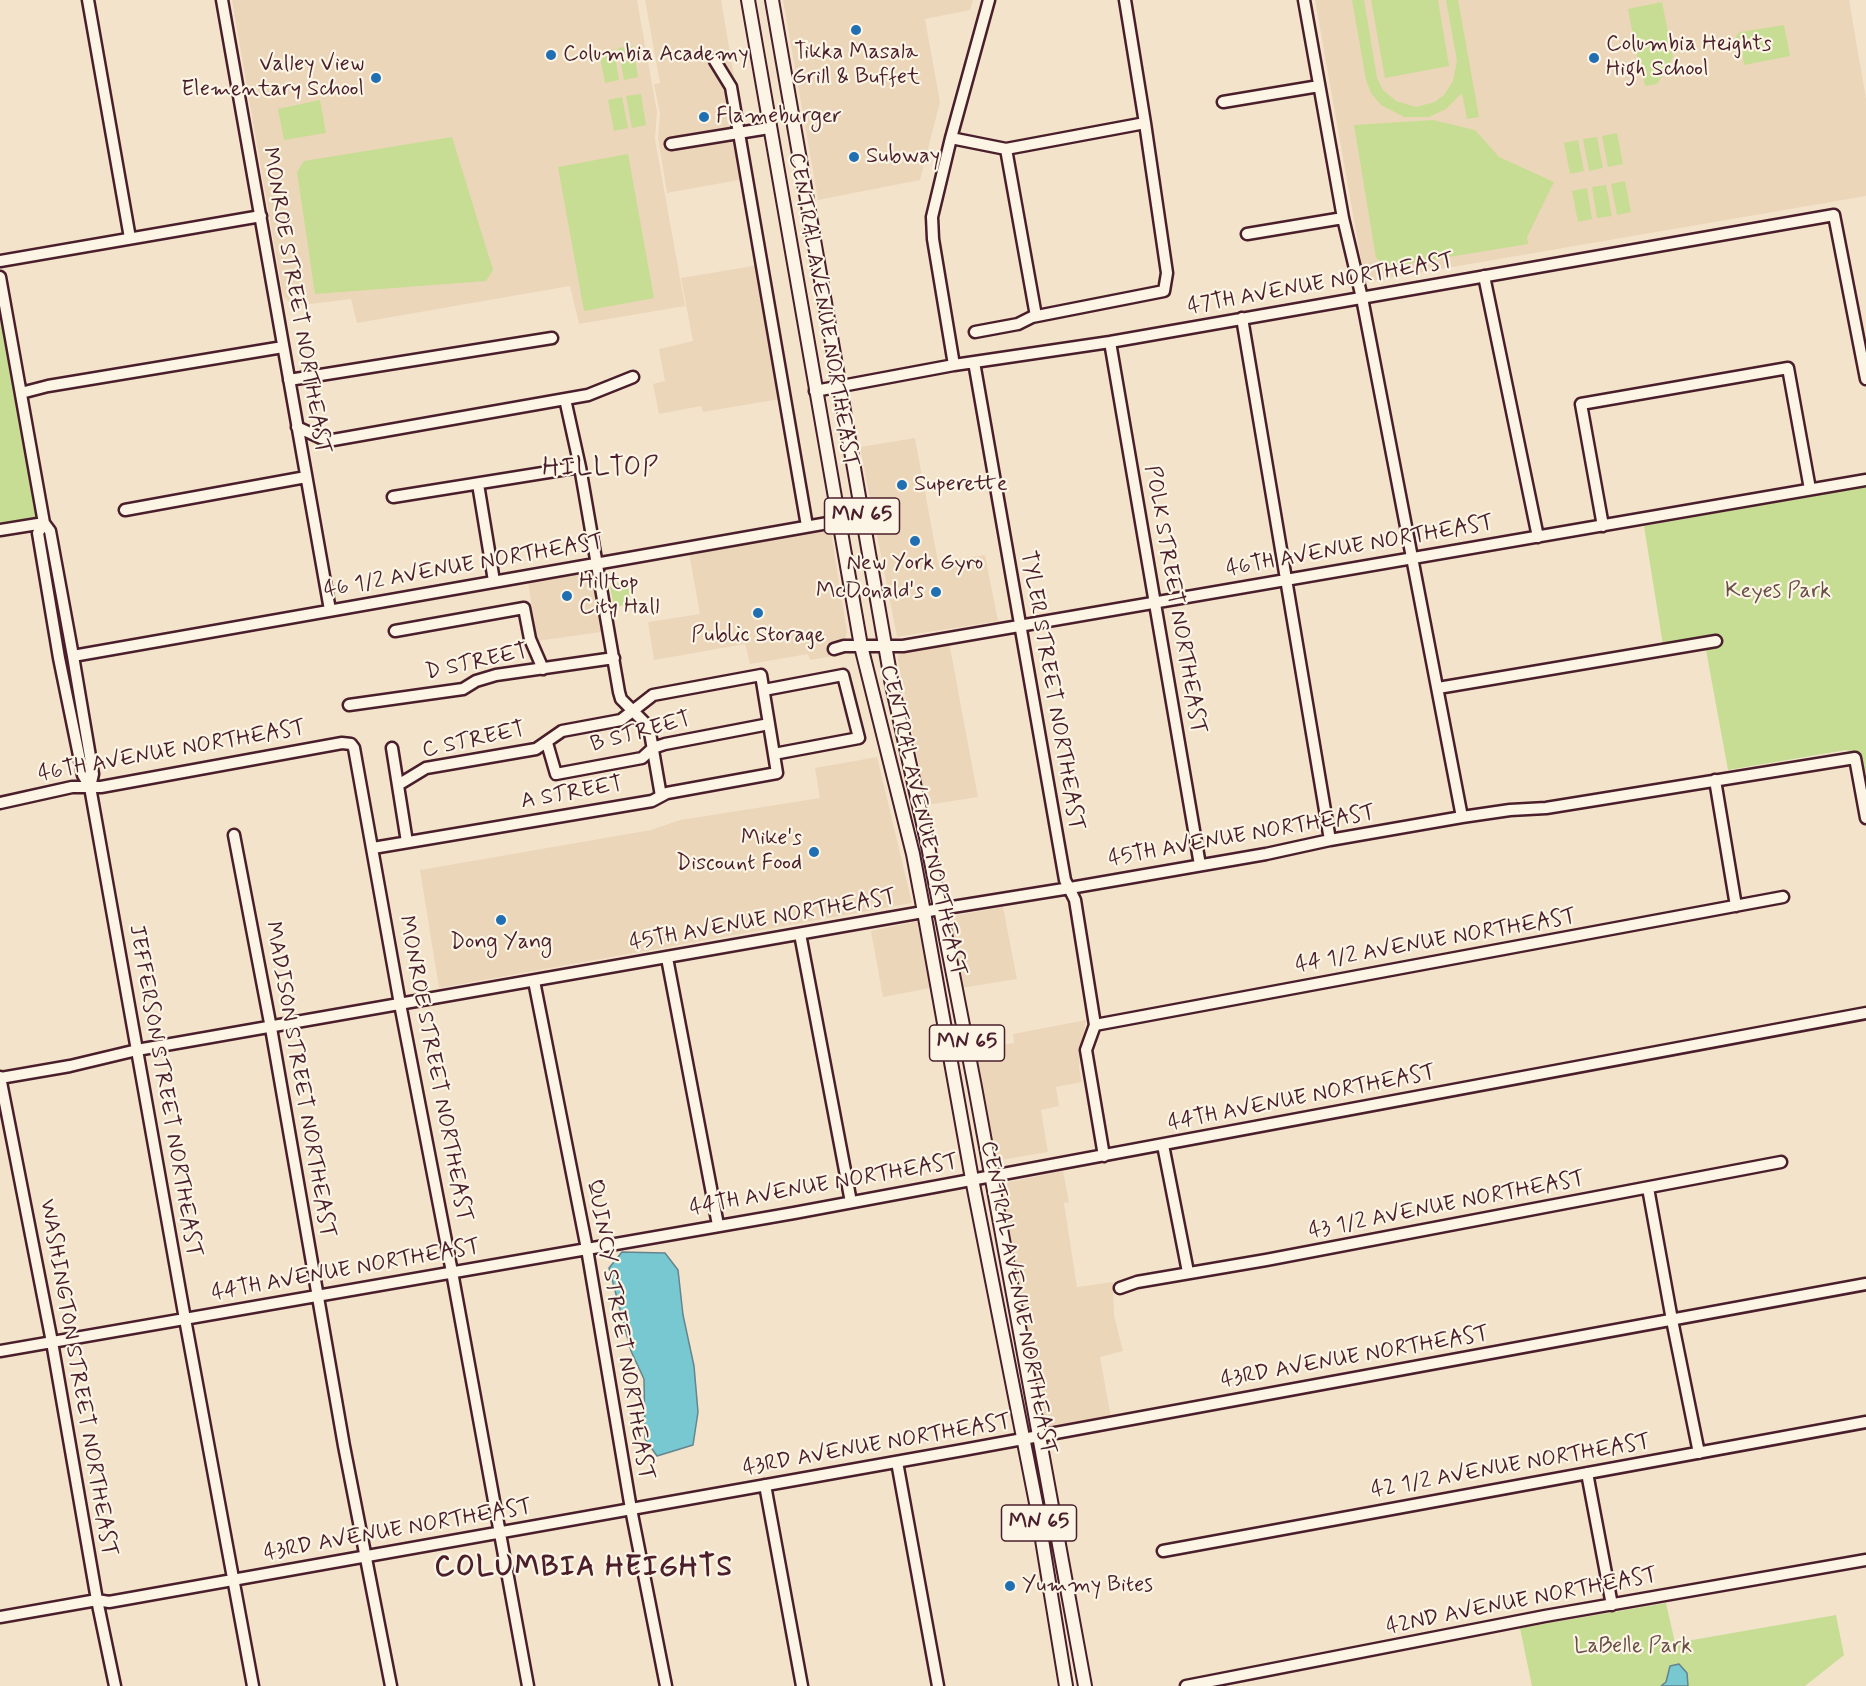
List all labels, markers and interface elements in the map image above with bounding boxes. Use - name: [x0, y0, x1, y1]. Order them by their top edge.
- marker: Tikka Masala Grill & Buffet: [849, 23, 863, 37]
- place label: Columbia Heights High School: [1606, 32, 1772, 84]
- place label: Tikka Masala Grill & Buffet: [792, 40, 920, 92]
- place label: Columbia Academy: [563, 42, 749, 68]
- marker: Columbia Academy: [544, 48, 558, 62]
- marker: Columbia Heights High School: [1587, 51, 1601, 65]
- place label: Valley View Elementary School: [181, 52, 364, 104]
- marker: Valley View Elementary School: [369, 71, 383, 85]
- place label: Flameburger: [716, 104, 842, 130]
- marker: Flameburger: [697, 110, 711, 124]
- place label: Subway: [866, 144, 940, 170]
- street label: MONROE STREET NORTHEAST: [255, 145, 335, 457]
- marker: Subway: [847, 150, 861, 164]
- street label: CENTRAL AVENUE NORTHEAST: [781, 151, 863, 469]
- street label: 47TH AVENUE NORTHEAST: [1186, 249, 1456, 321]
- district label: HILLTOP: [544, 454, 658, 486]
- street label: POLK STREET NORTHEAST: [1137, 464, 1211, 736]
- place label: Superette: [914, 472, 1007, 498]
- marker: Superette: [895, 478, 909, 492]
- road number: MN 65: [824, 498, 900, 534]
- street label: 46TH AVENUE NORTHEAST: [1224, 510, 1496, 584]
- street label: 46 1/2 AVENUE NORTHEAST: [322, 529, 606, 605]
- marker: New York Gyro: [908, 534, 922, 548]
- street label: TYLER STREET NORTHEAST: [1013, 549, 1089, 833]
- place label: New York Gyro: [847, 551, 983, 577]
- place label: Hilltop City Hall: [579, 570, 659, 622]
- place label: McDonald's: [816, 579, 924, 605]
- park label: Keyes Park: [1725, 579, 1831, 605]
- marker: McDonald's: [929, 585, 943, 599]
- marker: Hilltop City Hall: [560, 589, 574, 603]
- marker: Public Storage: [751, 606, 765, 620]
- place label: Public Storage: [691, 623, 825, 649]
- street label: D STREET: [423, 639, 531, 687]
- street label: CENTRAL AVENUE NORTHEAST: [873, 663, 971, 979]
- street label: B STREET: [588, 707, 694, 759]
- street label: 46TH AVENUE NORTHEAST: [36, 715, 308, 789]
- street label: C STREET: [420, 717, 528, 765]
- street label: A STREET: [519, 772, 625, 816]
- street label: 45TH AVENUE NORTHEAST: [1106, 800, 1378, 874]
- place label: Mike's Discount Food: [676, 826, 802, 878]
- marker: Mike's Discount Food: [807, 845, 821, 859]
- street label: 45TH AVENUE NORTHEAST: [627, 884, 899, 958]
- street label: 44 1/2 AVENUE NORTHEAST: [1293, 904, 1579, 980]
- marker: Dong Yang: [494, 913, 508, 927]
- street label: MONROE STREET NORTHEAST: [391, 914, 477, 1224]
- street label: MADISON STREET NORTHEAST: [258, 920, 340, 1240]
- street label: JEFFERSON STREET NORTHEAST: [122, 923, 206, 1259]
- place label: Dong Yang: [450, 930, 552, 956]
- road number: MN 65: [930, 1025, 1004, 1061]
- street label: 44TH AVENUE NORTHEAST: [1166, 1060, 1438, 1138]
- street label: CENTRAL AVENUE NORTHEAST: [974, 1139, 1060, 1457]
- street label: 44TH AVENUE NORTHEAST: [688, 1149, 960, 1223]
- street label: 43 1/2 AVENUE NORTHEAST: [1307, 1166, 1587, 1246]
- street label: QUINCY STREET NORTHEAST: [579, 1177, 659, 1483]
- street label: WASHINGTON STREET NORTHEAST: [33, 1197, 121, 1559]
- street label: 44TH AVENUE NORTHEAST: [210, 1234, 482, 1308]
- street label: 43RD AVENUE NORTHEAST: [1219, 1321, 1491, 1395]
- street label: 43RD AVENUE NORTHEAST: [741, 1409, 1013, 1483]
- street label: 42 1/2 AVENUE NORTHEAST: [1369, 1429, 1653, 1505]
- street label: 43RD AVENUE NORTHEAST: [262, 1494, 534, 1568]
- road number: MN 65: [1002, 1505, 1076, 1541]
- district label: COLUMBIA HEIGHTS: [440, 1552, 728, 1586]
- street label: 42ND AVENUE NORTHEAST: [1384, 1563, 1660, 1641]
- place label: Yummy Bites: [1022, 1573, 1153, 1599]
- marker: Yummy Bites: [1003, 1579, 1017, 1593]
- park label: LaBelle Park: [1574, 1634, 1692, 1660]

